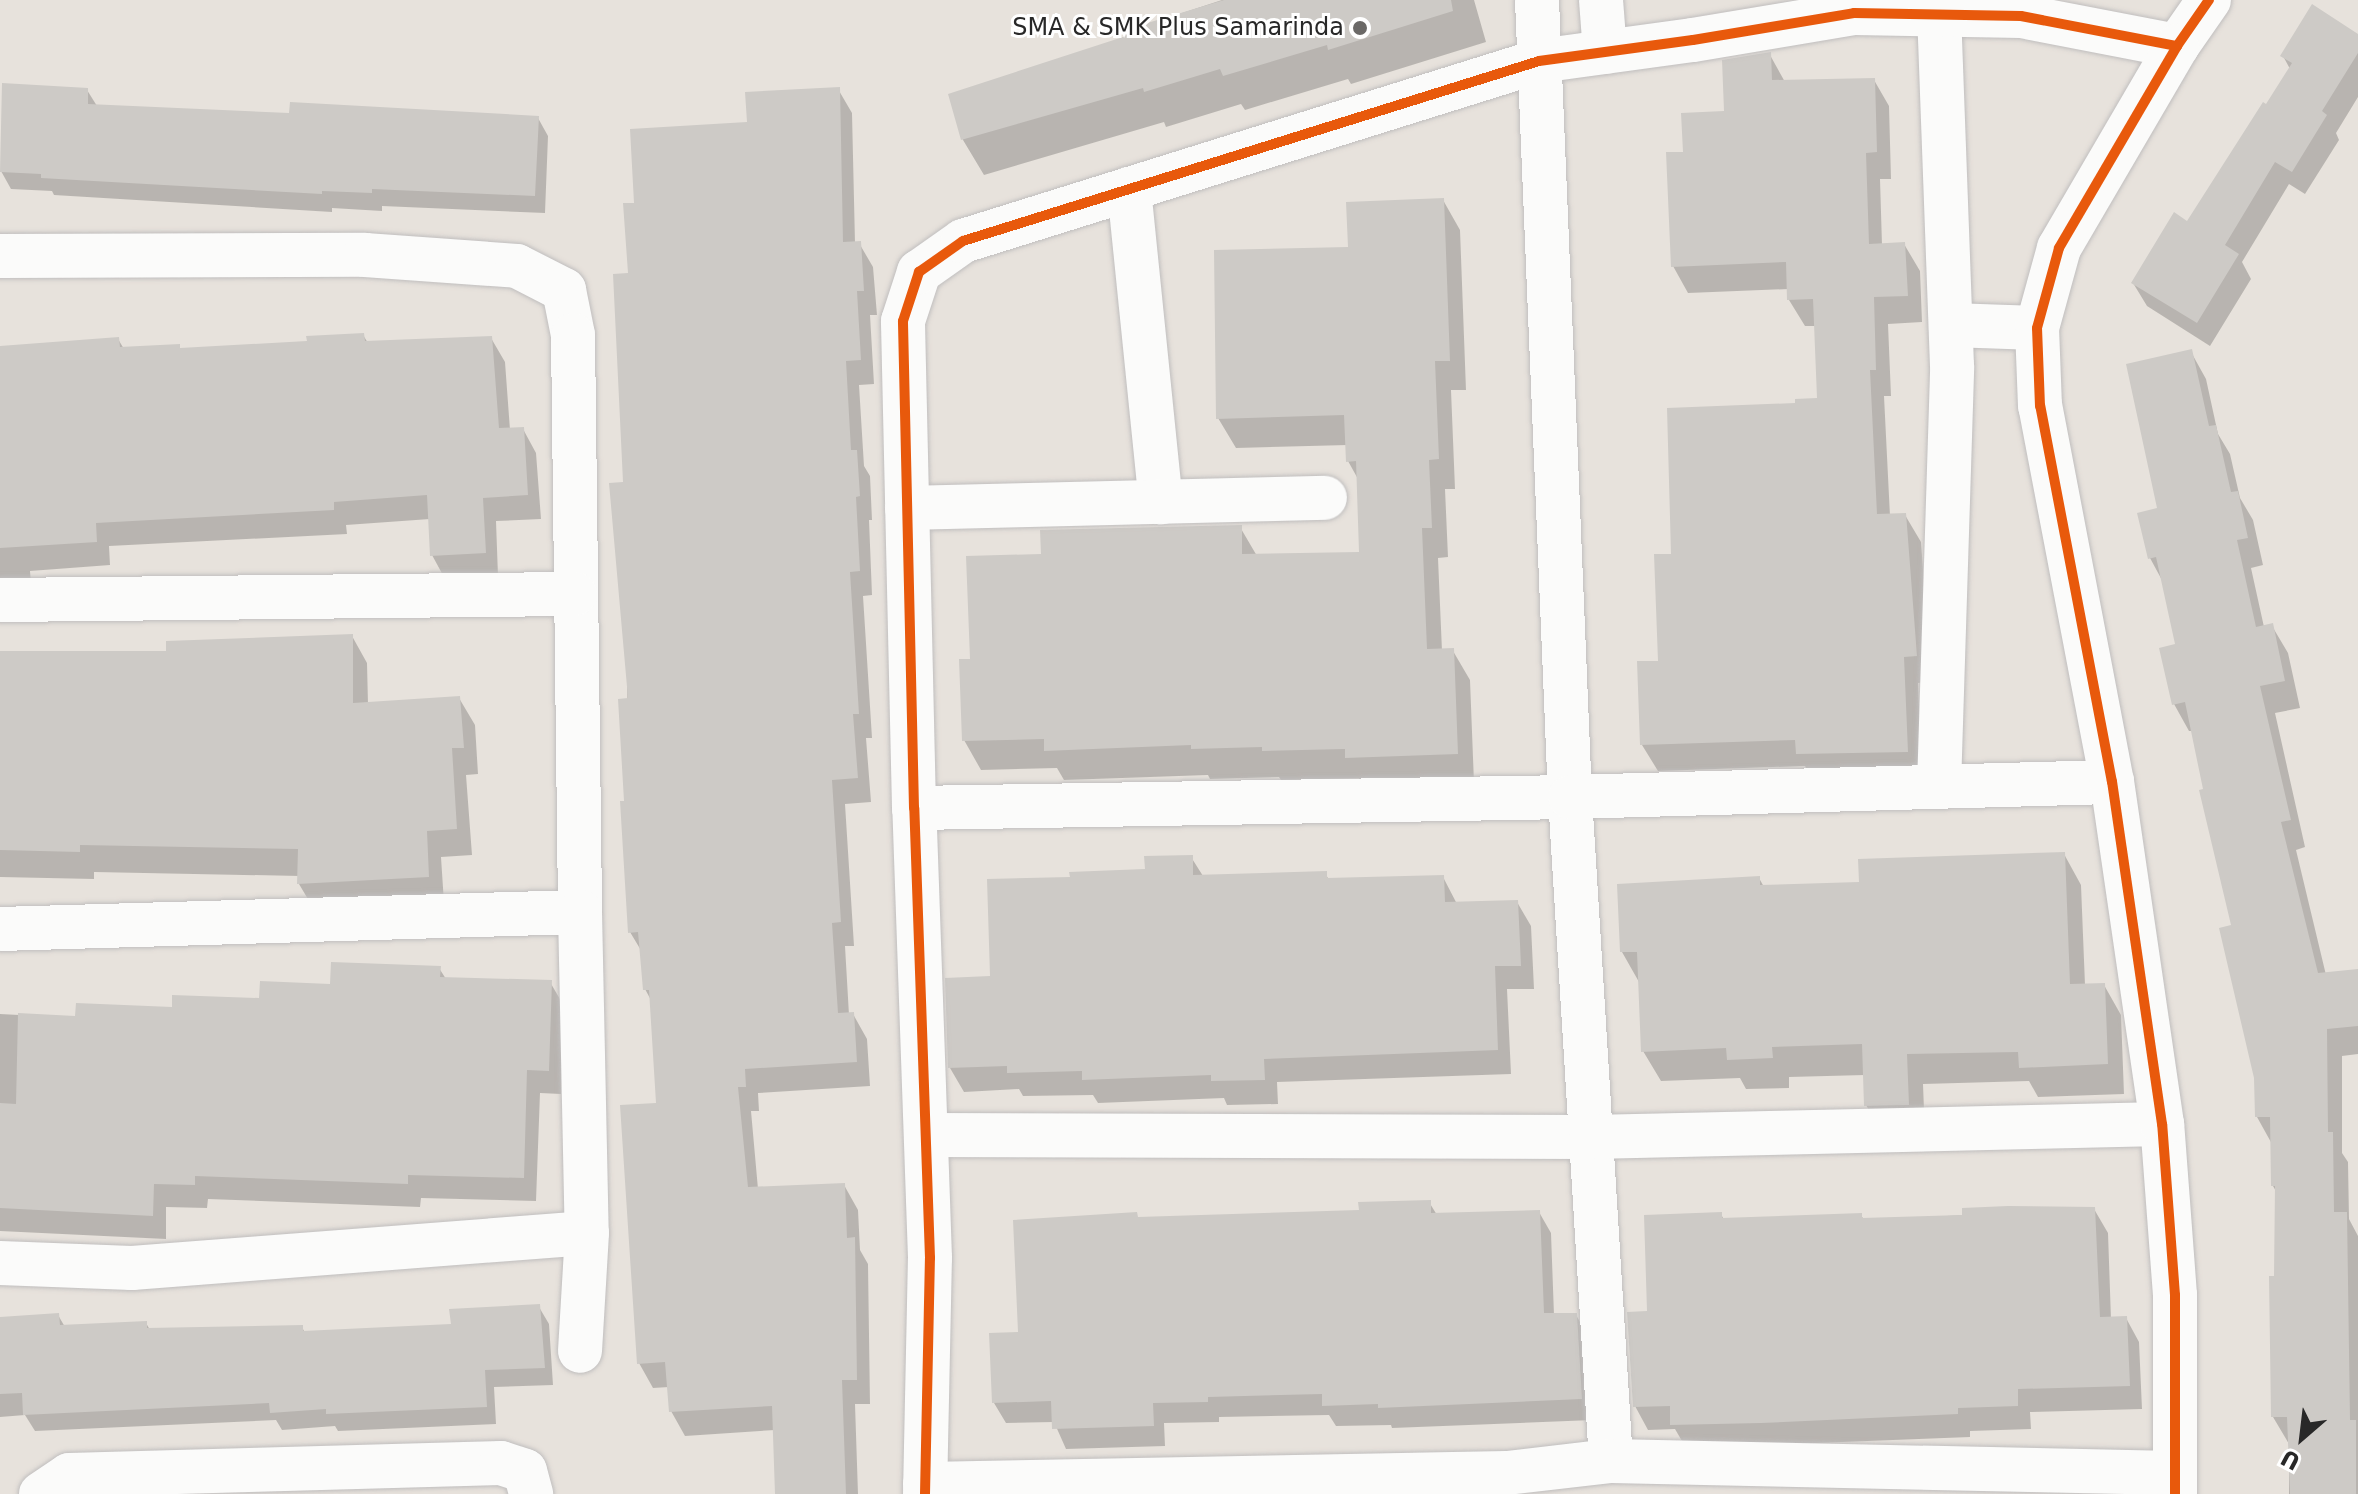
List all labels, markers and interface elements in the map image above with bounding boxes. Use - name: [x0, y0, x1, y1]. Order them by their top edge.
- place label: SMA & SMK Plus Samarinda: [1012, 14, 1344, 42]
- marker: SMA & SMK Plus Samarinda: [1351, 19, 1369, 37]
- north arrow: [2262, 1398, 2342, 1478]
- text: U: [2277, 1444, 2304, 1475]

